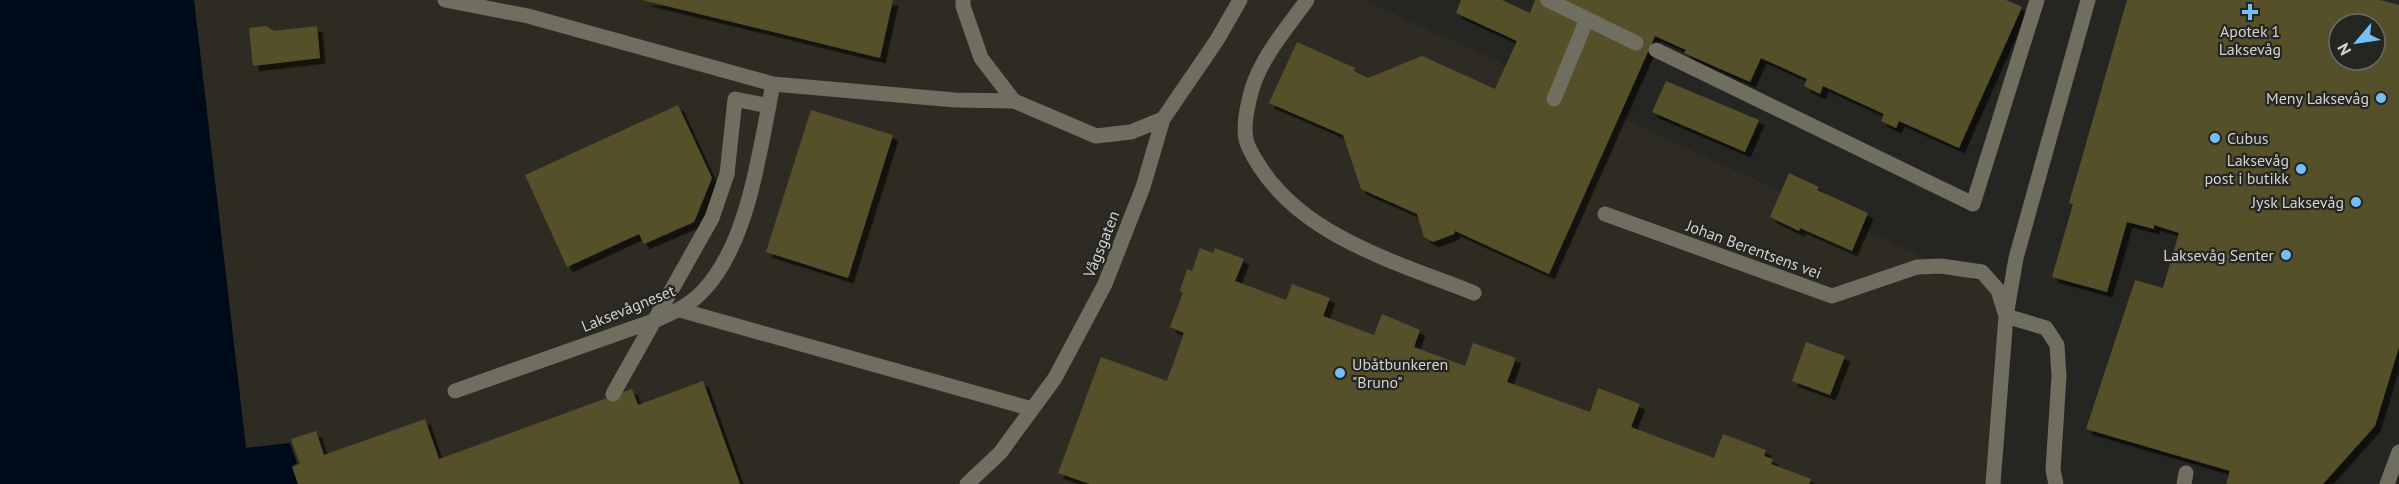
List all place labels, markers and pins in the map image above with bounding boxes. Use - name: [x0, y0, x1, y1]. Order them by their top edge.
- marker: Apotek 1 Laksevåg: [2243, 5, 2257, 19]
- place label: Apotek 1 Laksevåg: [2219, 21, 2281, 59]
- place label: Meny Laksevåg: [2266, 88, 2369, 108]
- marker: Meny Laksevåg: [2374, 91, 2388, 105]
- place label: Cubus: [2227, 128, 2269, 148]
- marker: Cubus: [2208, 131, 2222, 145]
- place label: Laksevåg post i butikk: [2204, 150, 2289, 188]
- marker: Laksevåg post i butikk: [2294, 162, 2308, 176]
- place label: Jysk Laksevåg: [2250, 192, 2344, 212]
- marker: Jysk Laksevåg: [2349, 195, 2363, 209]
- place label: Laksevåg Senter: [2163, 245, 2275, 265]
- marker: Laksevåg Senter: [2279, 248, 2293, 262]
- place label: Ubåtbunkeren "Bruno": [1352, 354, 1448, 392]
- marker: Ubåtbunkeren "Bruno": [1333, 366, 1347, 380]

